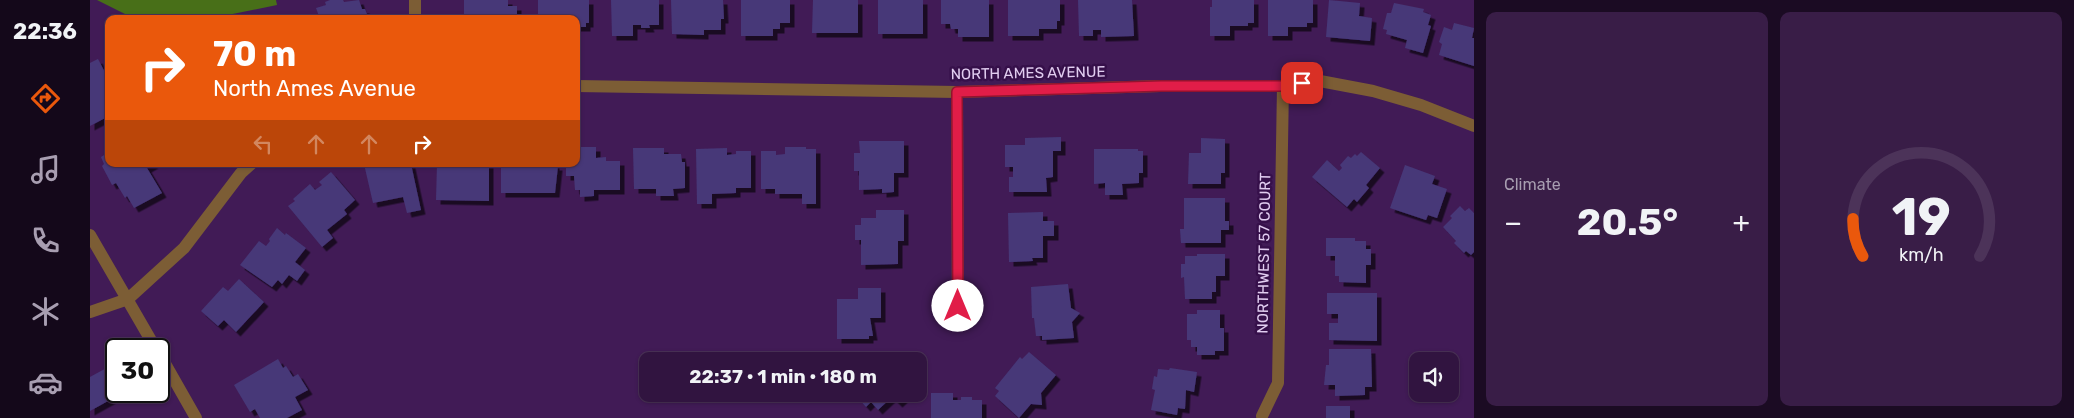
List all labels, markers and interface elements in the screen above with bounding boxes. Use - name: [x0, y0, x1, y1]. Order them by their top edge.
- text: 22:36: [13, 18, 77, 45]
- text: 70 m: [213, 33, 296, 75]
- icon: right: [130, 35, 195, 100]
- pin: [1281, 62, 1323, 104]
- street label: NORTH AMES AVENUE: [950, 63, 1106, 83]
- icon: arrive: [1288, 69, 1316, 97]
- text: North Ames Avenue: [213, 75, 416, 102]
- icon: directions: [28, 81, 63, 116]
- icon: left: [249, 130, 277, 158]
- icon: ahead: [302, 130, 330, 158]
- icon: ahead: [355, 130, 383, 158]
- icon: right: [408, 130, 436, 158]
- icon: music: [28, 152, 63, 187]
- street label: NORTHWEST 57 COURT: [1254, 172, 1274, 334]
- text: Climate: [1504, 175, 1561, 194]
- text: 19: [1891, 186, 1951, 248]
- text: 20.5°: [1577, 199, 1678, 245]
- text: −: [1504, 206, 1522, 239]
- text: +: [1733, 206, 1750, 239]
- icon: phone: [28, 223, 63, 258]
- text: km/h: [1899, 244, 1943, 265]
- position arrow: [931, 279, 983, 331]
- icon: climate: [28, 294, 63, 329]
- speed limit sign: 30: [105, 338, 170, 403]
- map controls: [1409, 352, 1459, 402]
- button: sound: [1409, 352, 1459, 402]
- icon: car: [28, 365, 63, 400]
- text: 22:37 · 1 min · 180 m: [689, 365, 877, 388]

